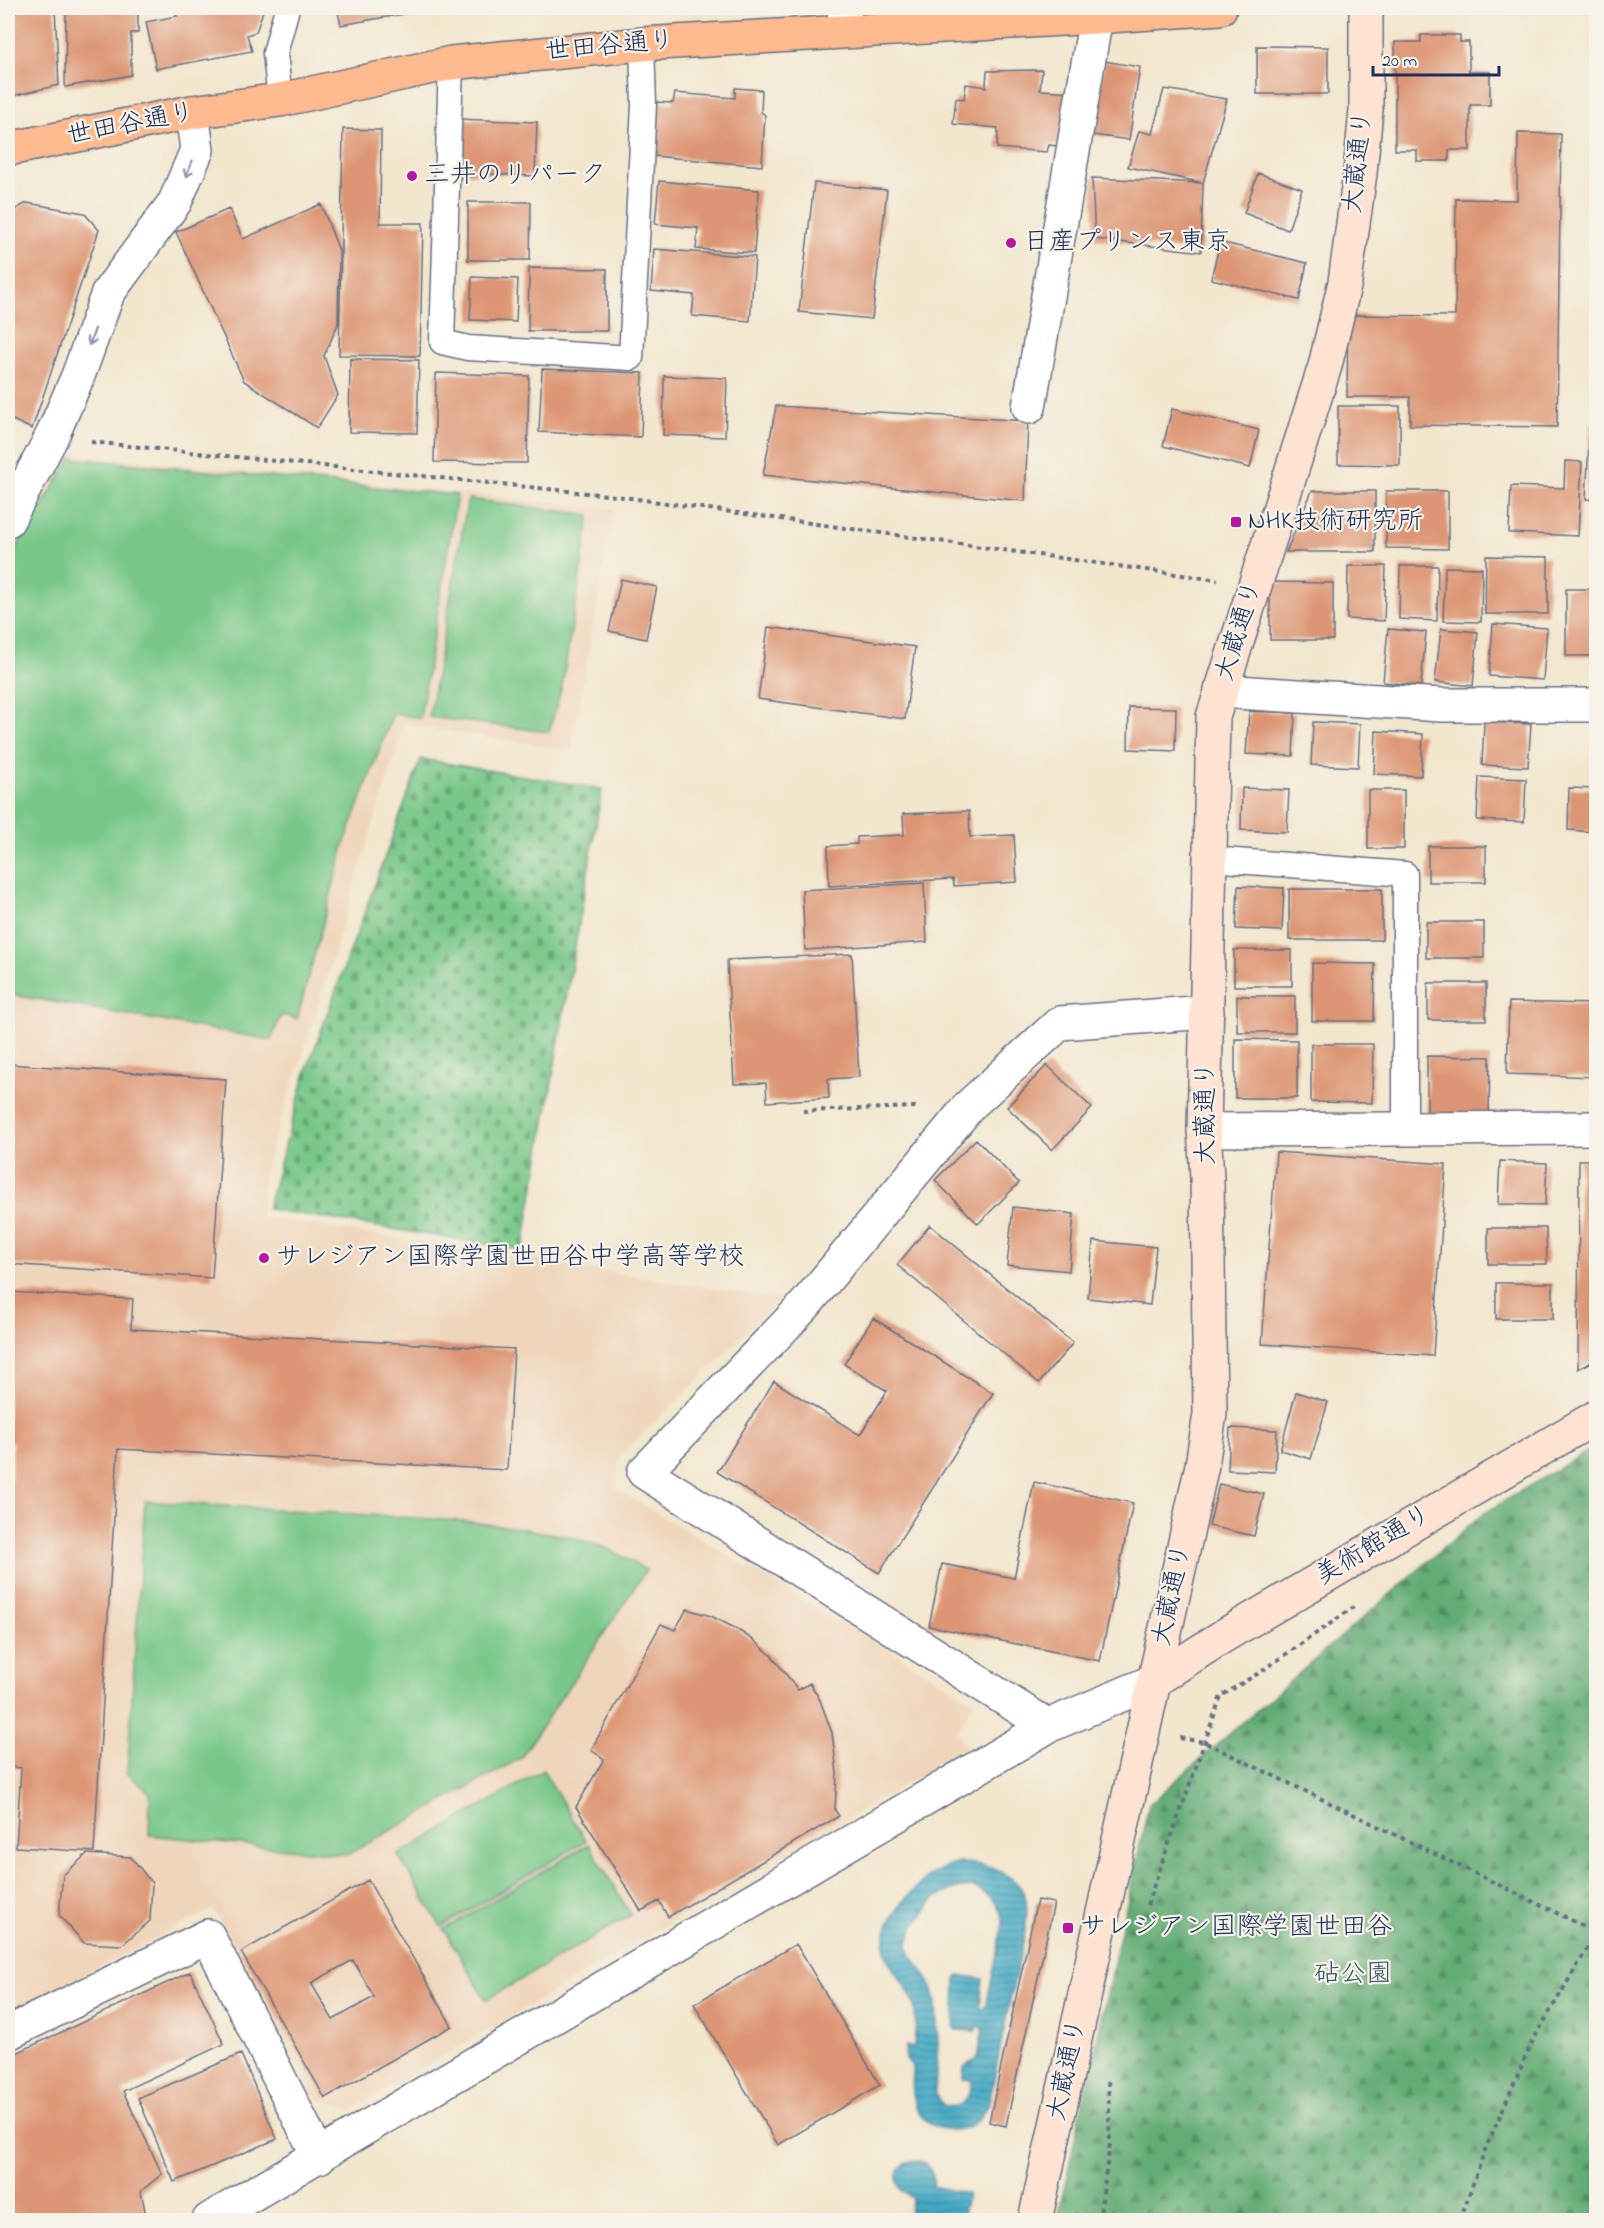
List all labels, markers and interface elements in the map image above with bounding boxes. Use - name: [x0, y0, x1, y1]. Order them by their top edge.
- street label: 世田谷通り: [544, 22, 676, 72]
- scale bar: [1373, 39, 1499, 77]
- text: 20 m: [1382, 49, 1417, 75]
- street label: 世田谷通り: [64, 94, 198, 156]
- street label: 大蔵通り: [1335, 108, 1383, 216]
- place label: 三井のリパーク: [424, 157, 606, 195]
- one-way arrow: [183, 159, 194, 178]
- marker: 三井のリパーク: [405, 169, 419, 183]
- place label: 日産プリンス東京: [1023, 224, 1231, 262]
- marker: 日産プリンス東京: [1004, 236, 1018, 250]
- one-way arrow: [86, 327, 97, 345]
- place label: NHK技術研究所: [1248, 503, 1423, 541]
- marker: NHK技術研究所: [1229, 515, 1243, 529]
- street label: 大蔵通り: [1207, 576, 1273, 686]
- street label: 大蔵通り: [1188, 1061, 1226, 1165]
- place label: サレジアン国際学園世田谷中学高等学校: [276, 1239, 745, 1277]
- marker: サレジアン国際学園世田谷中学高等学校: [257, 1251, 271, 1265]
- street label: 美術館通り: [1308, 1496, 1440, 1596]
- street label: 大蔵通り: [1144, 1540, 1202, 1650]
- place label: サレジアン国際学園世田谷: [1080, 1909, 1393, 1947]
- marker: サレジアン国際学園世田谷: [1061, 1921, 1075, 1935]
- park label: 砧公園: [1314, 1956, 1392, 1994]
- street label: 大蔵通り: [1039, 2015, 1097, 2125]

